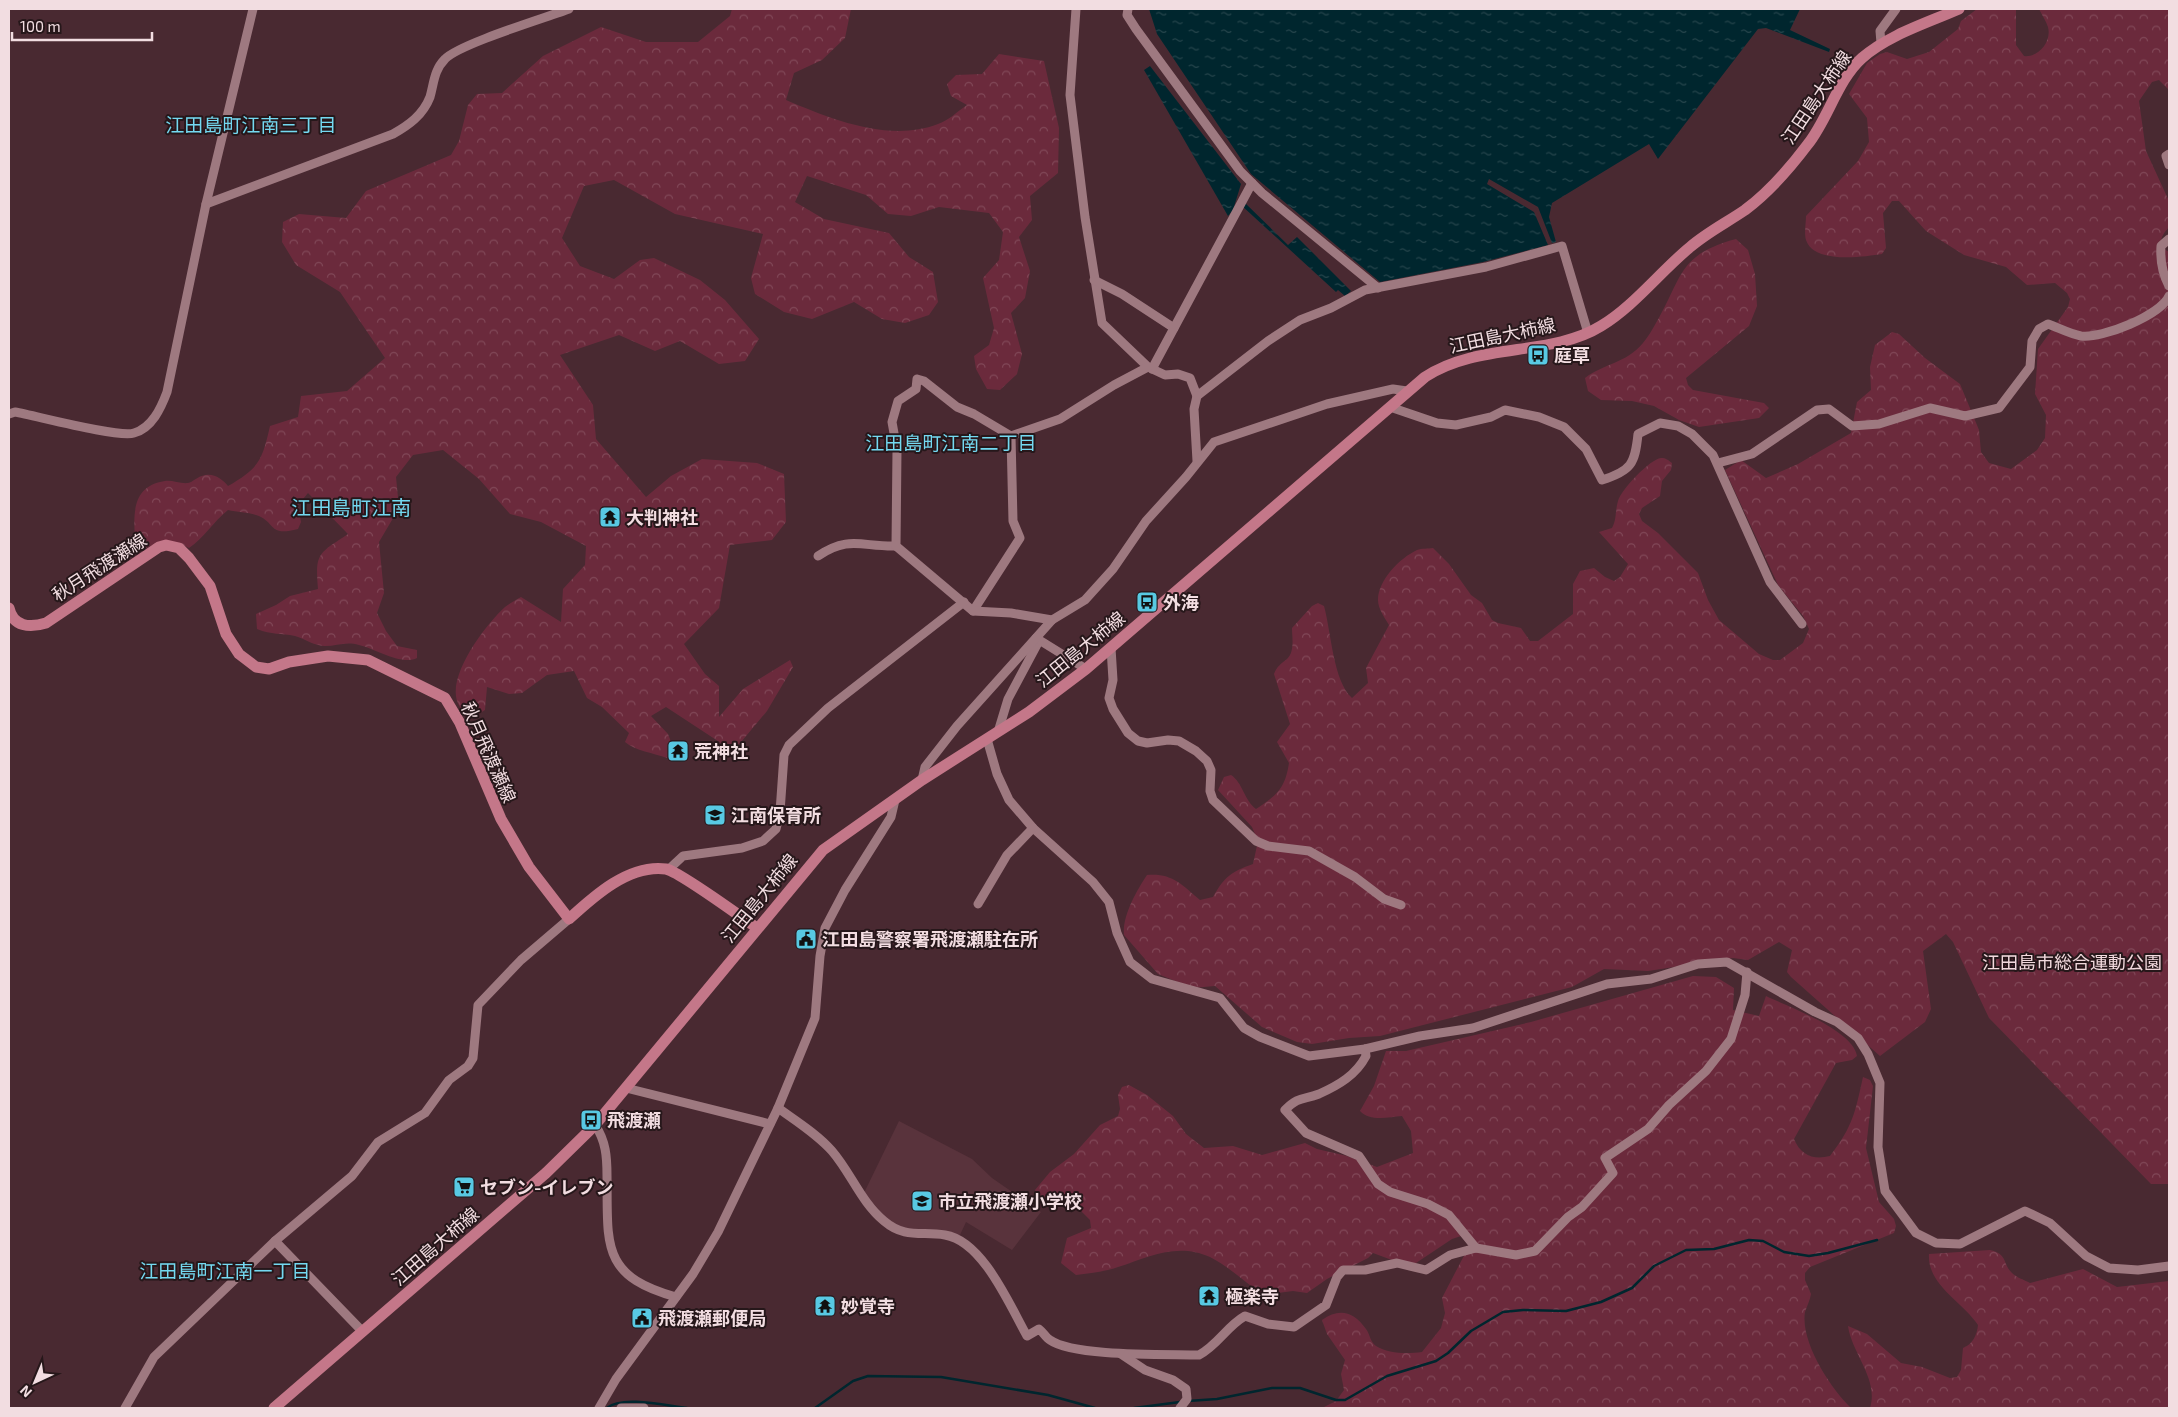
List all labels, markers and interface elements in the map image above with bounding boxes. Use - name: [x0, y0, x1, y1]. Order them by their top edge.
- scale bar: [12, 10, 152, 42]
- text: 100 m: [20, 17, 61, 35]
- street label: 江田島大柿線: [1777, 46, 1855, 148]
- district label: 江田島町江南三丁目: [165, 113, 337, 136]
- street label: 江田島大柿線: [1447, 313, 1557, 357]
- bus stop icon: 庭草: [1526, 343, 1550, 367]
- place label: 庭草: [1554, 344, 1590, 366]
- district label: 江田島町江南二丁目: [865, 431, 1037, 454]
- district label: 江田島町江南: [291, 495, 411, 519]
- temple icon: 大判神社: [598, 505, 622, 529]
- place label: 大判神社: [626, 506, 698, 528]
- street label: 秋月飛渡瀬線: [48, 528, 150, 606]
- bus stop icon: 外海: [1135, 590, 1159, 614]
- place label: 外海: [1163, 591, 1199, 613]
- street label: 江田島大柿線: [1031, 606, 1129, 692]
- street label: 秋月飛渡瀬線: [457, 698, 521, 806]
- temple icon: 荒神社: [666, 739, 690, 763]
- place label: 荒神社: [694, 740, 748, 762]
- school or university icon: 江南保育所: [703, 803, 727, 827]
- place label: 江南保育所: [731, 804, 821, 826]
- street label: 江田島大柿線: [716, 849, 802, 947]
- public building icon: 江田島警察署飛渡瀬駐在所: [794, 927, 818, 951]
- place label: 江田島警察署飛渡瀬駐在所: [822, 928, 1038, 950]
- park label: 江田島市総合運動公園: [1982, 951, 2162, 973]
- bus stop icon: 飛渡瀬: [579, 1108, 603, 1132]
- place label: 飛渡瀬: [607, 1109, 661, 1131]
- supermarket icon: セブン-イレブン: [452, 1175, 476, 1199]
- place label: セブン-イレブン: [480, 1176, 613, 1198]
- school or university icon: 市立飛渡瀬小学校: [910, 1189, 934, 1213]
- place label: 市立飛渡瀬小学校: [938, 1190, 1082, 1212]
- street label: 江田島大柿線: [387, 1202, 483, 1290]
- district label: 江田島町江南一丁目: [139, 1259, 311, 1282]
- temple icon: 極楽寺: [1197, 1284, 1221, 1308]
- place label: 極楽寺: [1225, 1285, 1279, 1307]
- temple icon: 妙覚寺: [813, 1294, 837, 1318]
- place label: 妙覚寺: [841, 1295, 895, 1317]
- public building icon: 飛渡瀬郵便局: [630, 1306, 654, 1330]
- place label: 飛渡瀬郵便局: [658, 1307, 766, 1329]
- north arrow: [10, 1357, 60, 1407]
- text: N: [16, 1382, 35, 1401]

